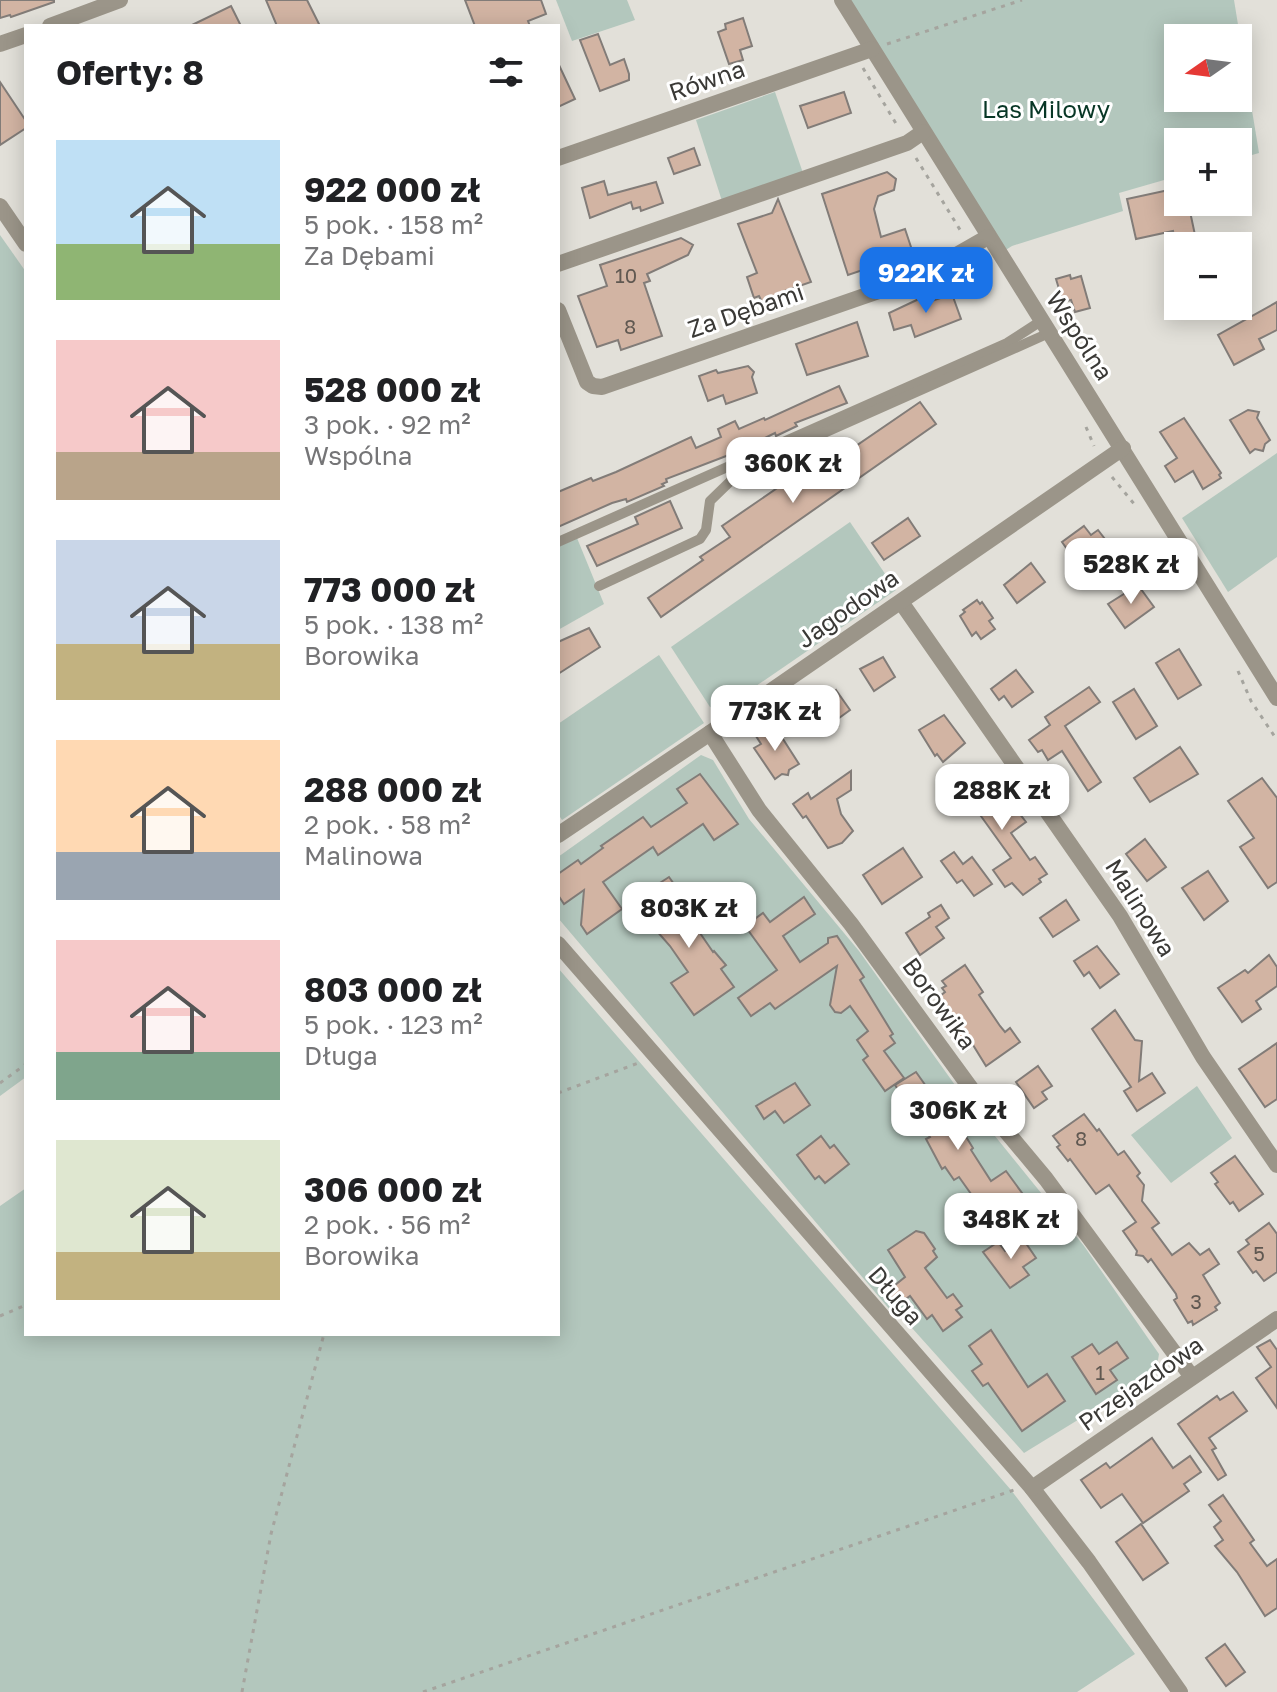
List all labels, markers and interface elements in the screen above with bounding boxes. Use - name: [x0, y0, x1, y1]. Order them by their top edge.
- north arrow: [1164, 24, 1252, 112]
- map controls: [1164, 24, 1252, 320]
- icon: filters: [484, 50, 528, 94]
- text: Oferty: 8: [56, 52, 204, 92]
- street label: Równa: [665, 53, 748, 106]
- park label: Las Milowy: [982, 94, 1110, 123]
- button: +: [1164, 128, 1252, 216]
- text: 922 000 zł: [304, 169, 480, 209]
- icon: home: [120, 172, 216, 268]
- text: 5 pok. · 158 m²: [304, 209, 483, 240]
- button: −: [1164, 232, 1252, 320]
- text: Za Dębami: [304, 240, 435, 271]
- pin: 922K zł: [852, 247, 1000, 315]
- text: 922K zł: [878, 257, 974, 288]
- house number: 10: [615, 263, 637, 287]
- street label: Za Dębami: [684, 276, 807, 343]
- street label: Wspólna: [1041, 285, 1120, 385]
- house number: 8: [624, 314, 636, 338]
- text: 528 000 zł: [304, 369, 481, 409]
- icon: home: [120, 372, 216, 468]
- text: 3 pok. · 92 m²: [304, 409, 471, 440]
- pin: 360K zł: [719, 437, 867, 505]
- text: Wspólna: [304, 440, 413, 471]
- text: 360K zł: [744, 447, 842, 478]
- pin: 528K zł: [1057, 538, 1205, 606]
- text: 528K zł: [1083, 548, 1179, 579]
- street label: Jagodowa: [791, 562, 904, 653]
- text: 773 000 zł: [304, 569, 475, 609]
- icon: home: [120, 572, 216, 668]
- text: 5 pok. · 138 m²: [304, 609, 483, 640]
- text: Borowika: [304, 640, 419, 671]
- pin: 773K zł: [701, 685, 849, 753]
- text: 773K zł: [729, 695, 821, 726]
- pin: 288K zł: [928, 764, 1076, 832]
- text: 288 000 zł: [304, 769, 482, 809]
- icon: home: [120, 772, 216, 868]
- text: 288K zł: [953, 774, 1051, 805]
- text: 2 pok. · 58 m²: [304, 809, 471, 840]
- text: Malinowa: [304, 840, 423, 871]
- street label: Malinowa: [1100, 853, 1183, 961]
- pin: 803K zł: [615, 882, 763, 950]
- text: 803K zł: [640, 892, 738, 923]
- street label: Borowika: [897, 952, 983, 1055]
- text: 803 000 zł: [304, 969, 482, 1009]
- icon: home: [120, 972, 216, 1068]
- text: 5 pok. · 123 m²: [304, 1009, 483, 1040]
- text: Długa: [304, 1040, 378, 1071]
- pin: 306K zł: [884, 1084, 1032, 1152]
- text: 306K zł: [909, 1094, 1007, 1125]
- house number: 8: [1075, 1126, 1087, 1150]
- text: 306 000 zł: [304, 1169, 482, 1209]
- icon: home: [120, 1172, 216, 1268]
- pin: 348K zł: [937, 1193, 1085, 1261]
- text: 348K zł: [962, 1203, 1060, 1234]
- text: 2 pok. · 56 m²: [304, 1209, 470, 1240]
- text: Borowika: [304, 1240, 419, 1271]
- house number: 5: [1253, 1241, 1265, 1265]
- street label: Długa: [863, 1260, 929, 1330]
- house number: 3: [1190, 1289, 1202, 1313]
- street label: Przejazdowa: [1072, 1329, 1208, 1436]
- house number: 1: [1095, 1360, 1105, 1384]

